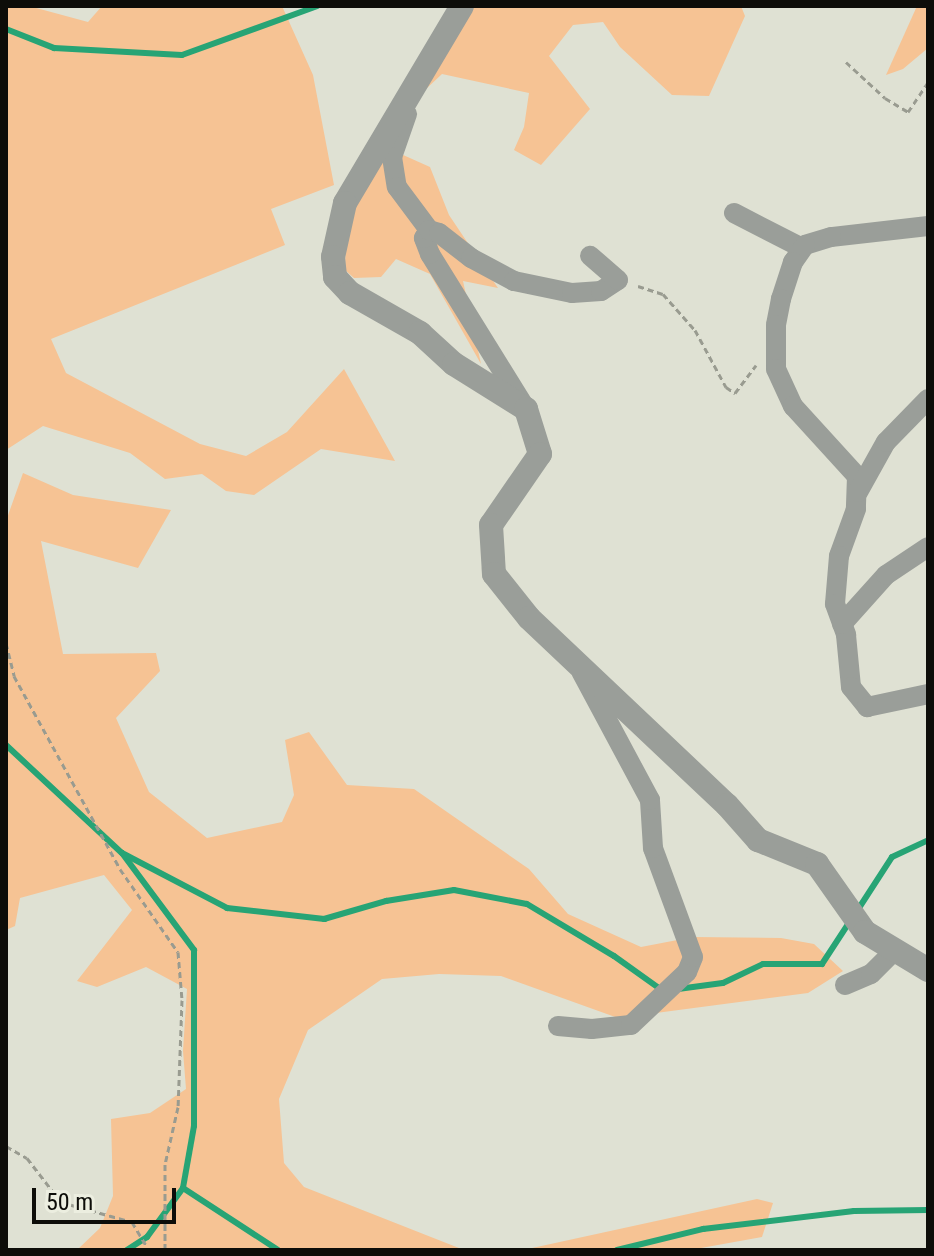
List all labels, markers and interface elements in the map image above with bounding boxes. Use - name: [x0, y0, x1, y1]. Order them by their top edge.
- scale bar: [36, 1172, 180, 1222]
- text: 50 m: [46, 1188, 93, 1216]

